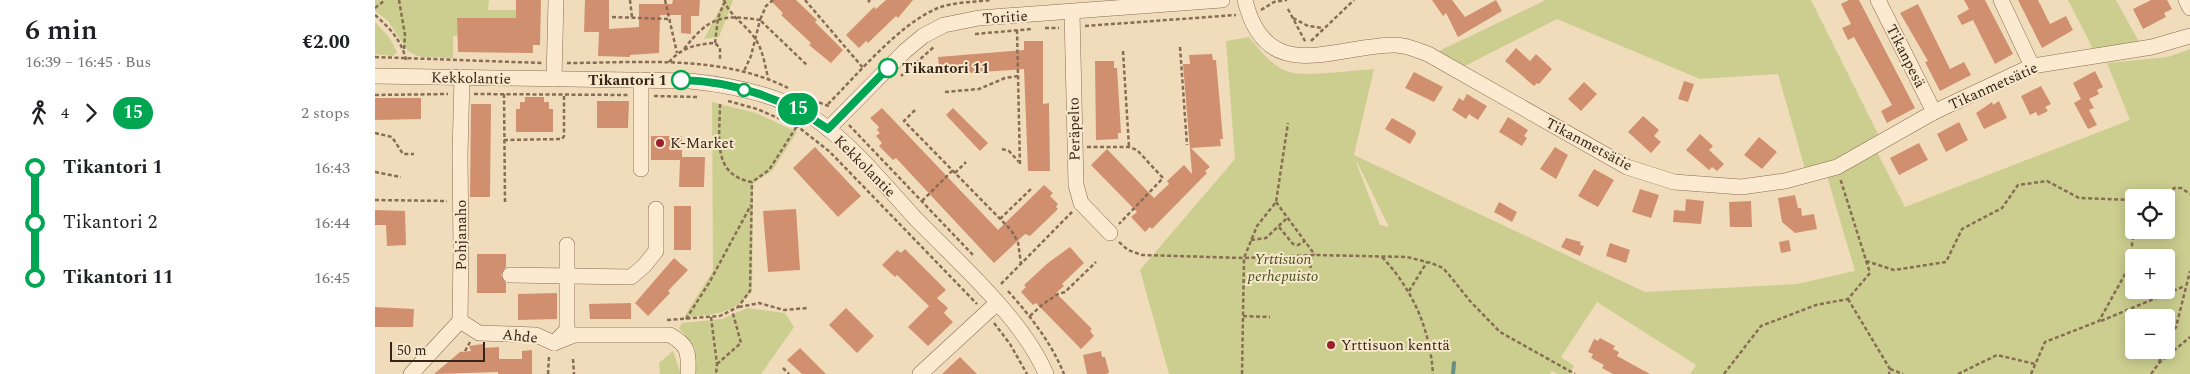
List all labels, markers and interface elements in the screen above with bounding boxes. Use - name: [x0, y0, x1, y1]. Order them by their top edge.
- street label: Toritie: [982, 4, 1028, 31]
- text: 6 min: [25, 9, 98, 52]
- street label: Tikanpesä: [1880, 20, 1932, 93]
- text: €2.00: [302, 28, 350, 57]
- text: 16:39 – 16:45 · Bus: [25, 50, 151, 74]
- place label: Tikantori 11: [902, 57, 989, 80]
- street label: Tikanmetsätie: [1945, 57, 2042, 116]
- marker: Tikantori 11: [878, 58, 898, 78]
- street label: Kekkolantie: [431, 66, 511, 91]
- place label: Tikantori 1: [588, 69, 667, 92]
- marker: Tikantori 1: [671, 70, 691, 90]
- unlabelled marker: [737, 83, 751, 97]
- line badge: 15: [775, 93, 821, 125]
- text: 15: [788, 95, 808, 122]
- street label: Peräpelto: [1062, 97, 1087, 161]
- icon: walk: [25, 99, 53, 127]
- icon: forward: [77, 99, 105, 127]
- text: 15: [123, 99, 143, 126]
- text: 4: [61, 101, 69, 125]
- text: 2 stops: [301, 101, 350, 125]
- street label: Tikanmetsätie: [1541, 112, 1636, 177]
- street label: Kekkolantie: [828, 130, 901, 203]
- place label: K-Market: [670, 132, 734, 155]
- marker: K-Market: [654, 137, 666, 149]
- text: Tikantori 1: [63, 153, 163, 182]
- text: 16:43: [314, 156, 350, 180]
- map controls: [2125, 189, 2175, 359]
- button: locate: [2125, 189, 2175, 239]
- street label: Pohjanaho: [450, 200, 473, 270]
- text: Tikantori 2: [63, 208, 157, 237]
- text: 16:44: [314, 211, 350, 235]
- park label: Yrttisuon perhepuisto: [1247, 248, 1318, 288]
- button: +: [2125, 249, 2175, 299]
- text: Tikantori 11: [63, 263, 174, 292]
- text: 16:45: [314, 266, 350, 290]
- button: −: [2125, 309, 2175, 359]
- street label: Ahde: [501, 323, 539, 350]
- place label: Yrttisuon kenttä: [1341, 334, 1450, 357]
- scale bar: [390, 339, 485, 362]
- marker: Yrttisuon kenttä: [1325, 339, 1337, 351]
- text: 50 m: [397, 340, 427, 361]

